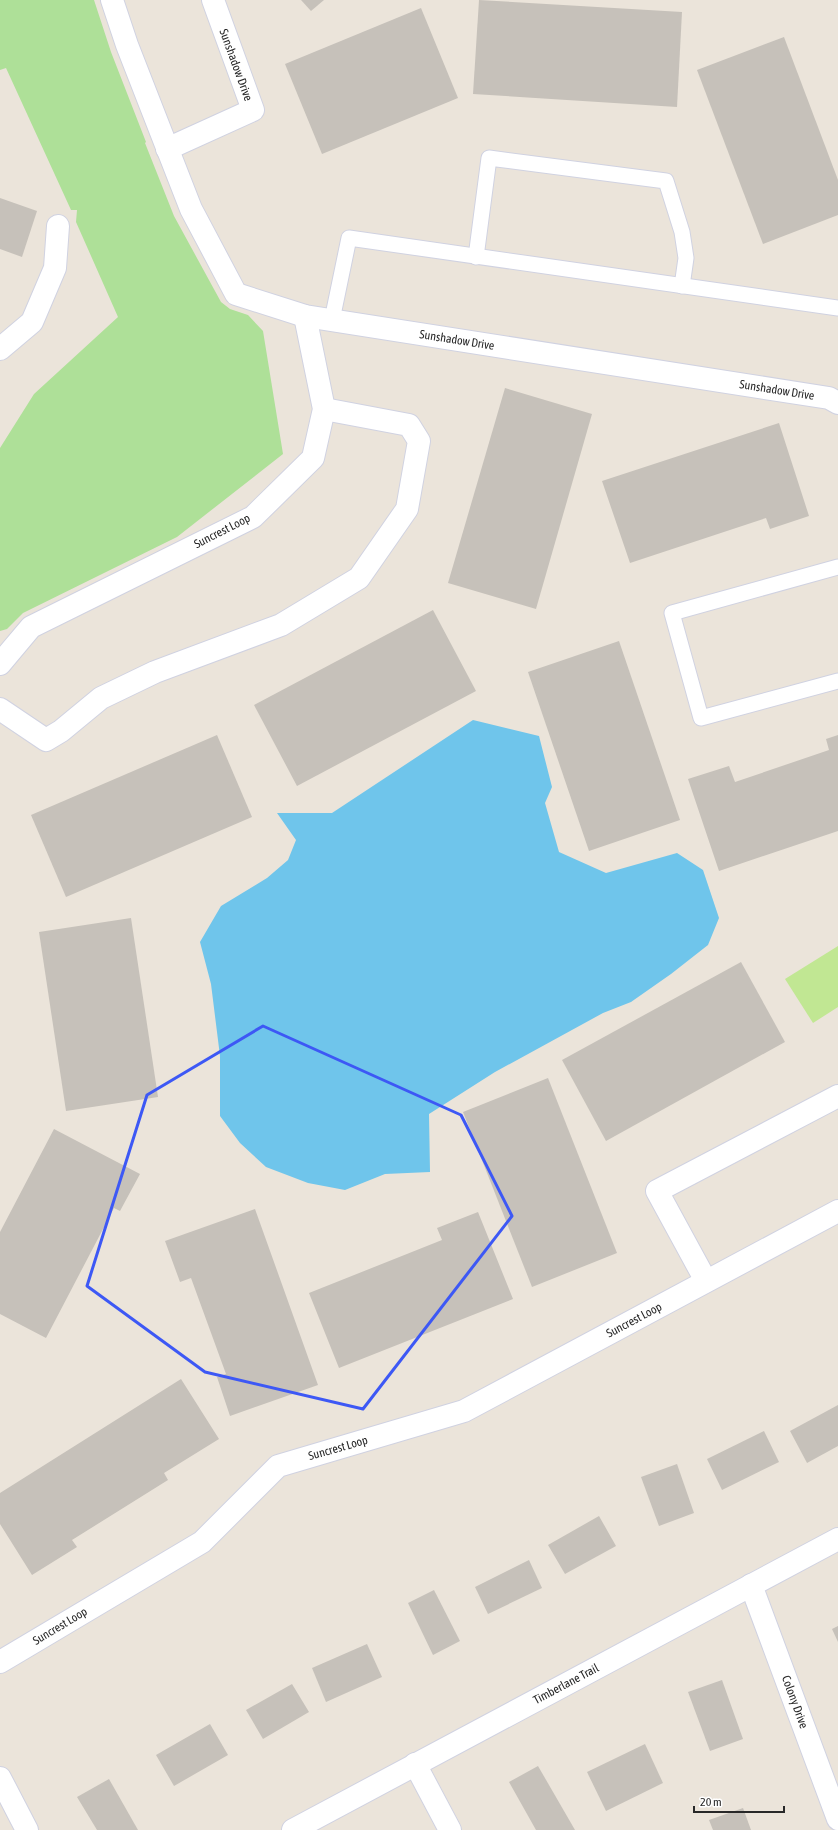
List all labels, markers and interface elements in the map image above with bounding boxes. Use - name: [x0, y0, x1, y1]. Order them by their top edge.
- street label: Sunshadow Drive: [216, 27, 256, 103]
- street label: Sunshadow Drive: [419, 327, 495, 353]
- street label: Sunshadow Drive: [739, 377, 815, 403]
- street label: Suncrest Loop: [192, 511, 253, 551]
- street label: Suncrest Loop: [604, 1299, 664, 1341]
- street label: Suncrest Loop: [307, 1433, 370, 1463]
- street label: Suncrest Loop: [30, 1604, 90, 1648]
- street label: Timberlane Trail: [531, 1661, 602, 1707]
- street label: Colony Drive: [779, 1674, 811, 1730]
- scale bar: [694, 1788, 784, 1814]
- text: 20 m: [700, 1795, 722, 1809]

